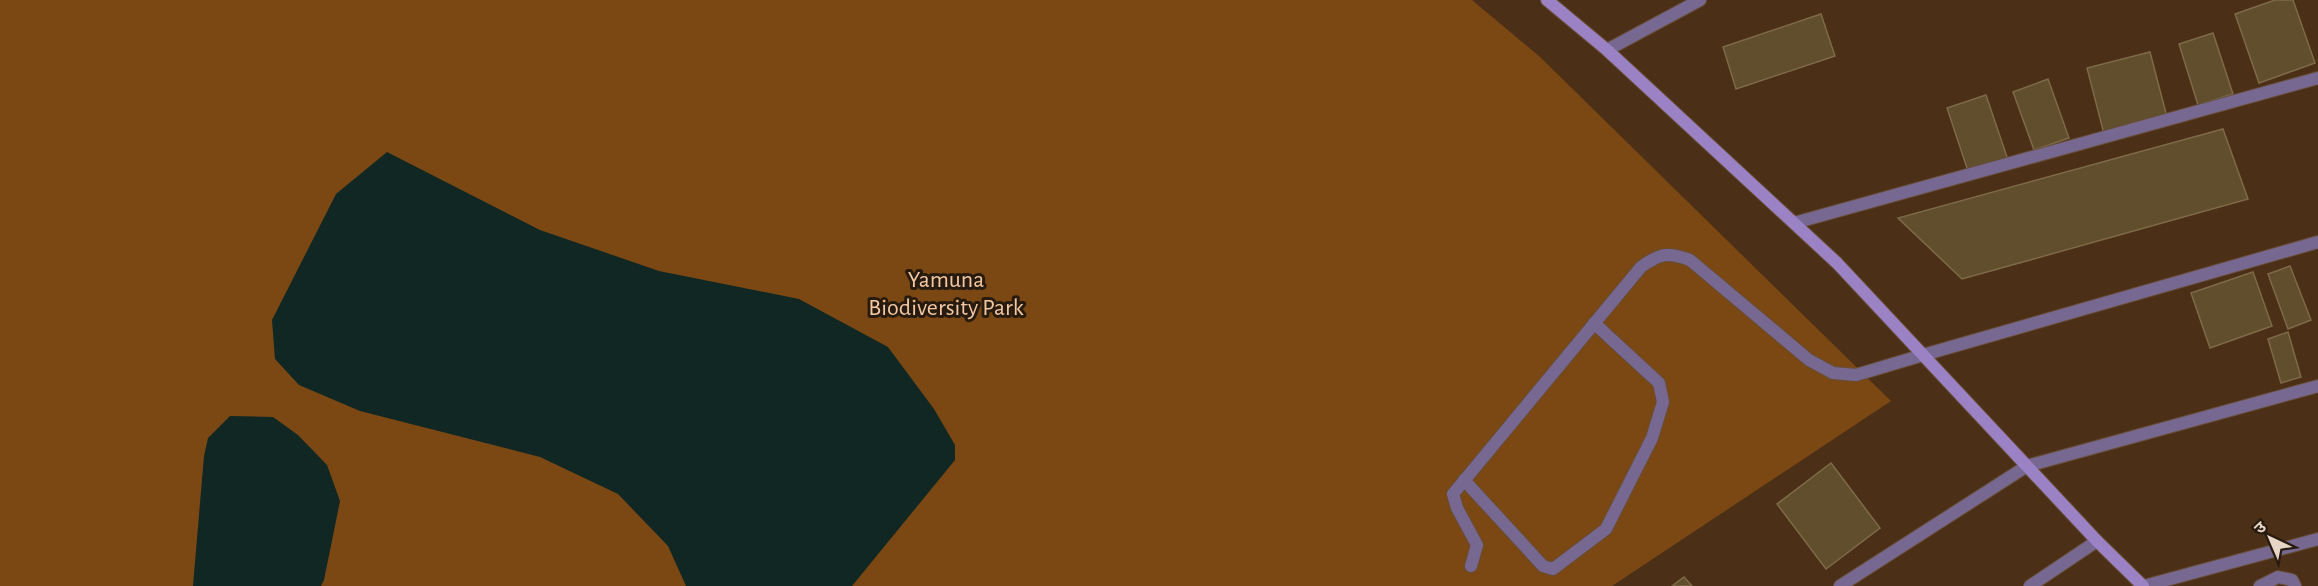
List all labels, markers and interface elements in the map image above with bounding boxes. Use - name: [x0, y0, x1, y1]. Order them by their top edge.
- park label: Yamuna Biodiversity Park: [868, 268, 1024, 320]
- north arrow: [2240, 508, 2300, 568]
- text: उ: [2251, 518, 2270, 537]

